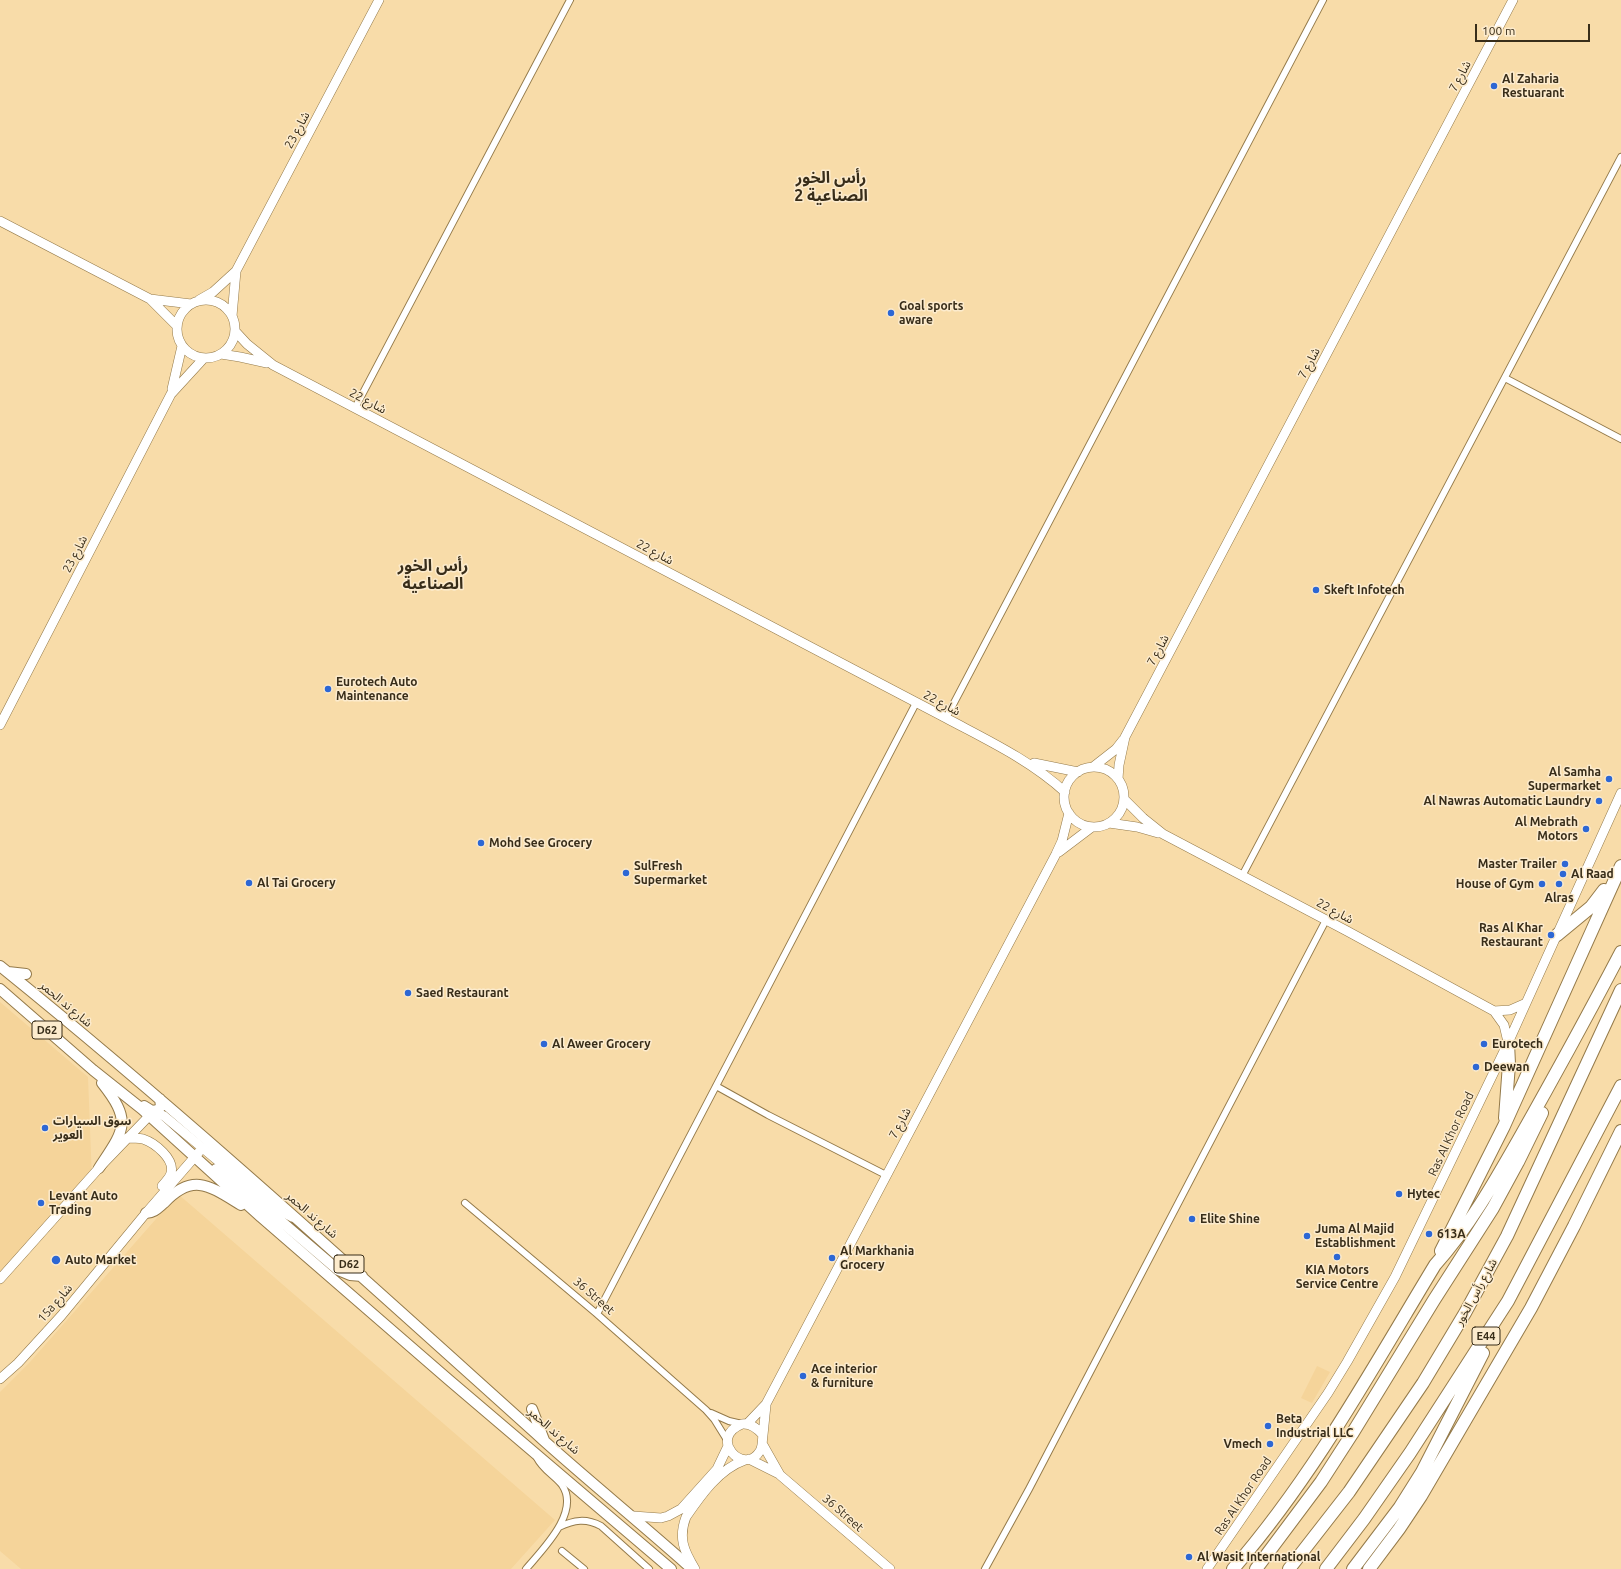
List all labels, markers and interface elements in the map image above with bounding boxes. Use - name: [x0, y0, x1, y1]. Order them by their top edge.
- scale bar: [1477, 16, 1592, 42]
- text: 100 m: [1482, 24, 1515, 37]
- street label: شارع 7: [1446, 58, 1474, 94]
- place label: Al Zaharia Restuarant: [1502, 72, 1564, 100]
- marker: Al Zaharia Restuarant: [1489, 81, 1499, 91]
- street label: شارع 23: [281, 109, 313, 151]
- district label: رأس الخور الصناعية 2: [794, 168, 868, 206]
- place label: Goal sports aware: [899, 299, 963, 327]
- marker: Goal sports aware: [886, 308, 896, 318]
- street label: شارع 7: [1295, 345, 1323, 381]
- street label: شارع 22: [347, 385, 389, 417]
- street label: شارع 23: [60, 533, 90, 575]
- street label: شارع 22: [634, 536, 676, 568]
- district label: رأس الخور الصناعية: [398, 556, 468, 594]
- place label: Skeft Infotech: [1324, 583, 1405, 597]
- marker: Skeft Infotech: [1311, 585, 1321, 595]
- street label: شارع 7: [1144, 632, 1172, 668]
- place label: Eurotech Auto Maintenance: [336, 675, 418, 703]
- marker: Eurotech Auto Maintenance: [323, 684, 333, 694]
- street label: شارع 22: [921, 687, 963, 719]
- place label: Al Samha Supermarket: [1528, 765, 1601, 793]
- marker: Al Samha Supermarket: [1604, 774, 1614, 784]
- place label: Al Nawras Automatic Laundry: [1424, 794, 1591, 808]
- marker: Al Nawras Automatic Laundry: [1594, 796, 1604, 806]
- place label: Al Mebrath Motors: [1515, 815, 1578, 843]
- marker: Al Mebrath Motors: [1581, 824, 1591, 834]
- place label: Mohd See Grocery: [489, 836, 592, 850]
- marker: Mohd See Grocery: [476, 838, 486, 848]
- place label: Master Trailer: [1478, 857, 1557, 871]
- place label: SulFresh Supermarket: [634, 859, 707, 887]
- marker: Master Trailer: [1560, 859, 1570, 869]
- place label: Al Raad: [1571, 867, 1614, 881]
- marker: SulFresh Supermarket: [621, 868, 631, 878]
- marker: Al Raad: [1558, 869, 1568, 879]
- place label: Al Tai Grocery: [257, 876, 336, 890]
- place label: House of Gym: [1456, 877, 1534, 891]
- marker: Al Tai Grocery: [244, 878, 254, 888]
- marker: House of Gym: [1537, 879, 1547, 889]
- marker: Alras: [1554, 879, 1564, 889]
- place label: Alras: [1544, 891, 1574, 905]
- street label: شارع 22: [1314, 895, 1356, 927]
- place label: Ras Al Khar Restaurant: [1479, 921, 1543, 949]
- marker: Ras Al Khar Restaurant: [1546, 930, 1556, 940]
- street label: شارع ند الحمر: [37, 978, 95, 1030]
- place label: Saed Restaurant: [416, 986, 509, 1000]
- marker: Saed Restaurant: [403, 988, 413, 998]
- road number: D62: [32, 1021, 62, 1039]
- place label: Al Aweer Grocery: [552, 1037, 651, 1051]
- place label: Eurotech: [1492, 1037, 1543, 1051]
- marker: Al Aweer Grocery: [539, 1039, 549, 1049]
- marker: Eurotech: [1479, 1039, 1489, 1049]
- place label: Deewan: [1484, 1060, 1529, 1074]
- marker: Deewan: [1471, 1062, 1481, 1072]
- street label: Ras Al Khor Road: [1425, 1090, 1477, 1178]
- street label: شارع 7: [886, 1105, 914, 1141]
- place label: سوق السيارات العوير: [53, 1114, 131, 1142]
- marker: سوق السيارات العوير: [40, 1123, 50, 1133]
- place label: Hytec: [1407, 1187, 1440, 1201]
- place label: Levant Auto Trading: [49, 1189, 118, 1217]
- street label: شارع ند الحمر: [283, 1189, 341, 1241]
- marker: Hytec: [1394, 1189, 1404, 1199]
- marker: Levant Auto Trading: [36, 1198, 46, 1208]
- place label: Elite Shine: [1200, 1212, 1260, 1226]
- marker: Elite Shine: [1187, 1214, 1197, 1224]
- place label: Juma Al Majid Establishment: [1315, 1222, 1396, 1250]
- place label: 613A: [1437, 1227, 1466, 1241]
- marker: 613A: [1424, 1229, 1434, 1239]
- marker: Juma Al Majid Establishment: [1302, 1231, 1312, 1241]
- place label: Al Markhania Grocery: [840, 1244, 914, 1272]
- marker: KIA Motors Service Centre: [1332, 1252, 1342, 1262]
- place label: Auto Market: [65, 1253, 136, 1267]
- marker: Al Markhania Grocery: [827, 1253, 837, 1263]
- marker: Auto Market: [50, 1254, 62, 1266]
- road number: D62: [334, 1255, 364, 1273]
- street label: شارع رأس الخور: [1452, 1256, 1500, 1328]
- place label: KIA Motors Service Centre: [1296, 1263, 1378, 1291]
- street label: 36 Street: [570, 1274, 618, 1318]
- street label: 15a شارع: [35, 1281, 75, 1325]
- road number: E44: [1472, 1327, 1500, 1345]
- place label: Ace interior & furniture: [811, 1362, 877, 1390]
- marker: Ace interior & furniture: [798, 1371, 808, 1381]
- street label: شارع ند الحمر: [525, 1405, 583, 1457]
- place label: Beta Industrial LLC: [1276, 1412, 1354, 1440]
- marker: Beta Industrial LLC: [1263, 1421, 1273, 1431]
- place label: Vmech: [1223, 1437, 1262, 1451]
- marker: Vmech: [1265, 1439, 1275, 1449]
- street label: Ras Al Khor Road: [1211, 1454, 1275, 1538]
- street label: 36 Street: [819, 1491, 867, 1535]
- place label: Al Wasit International: [1197, 1550, 1320, 1564]
- marker: Al Wasit International: [1184, 1552, 1194, 1562]

